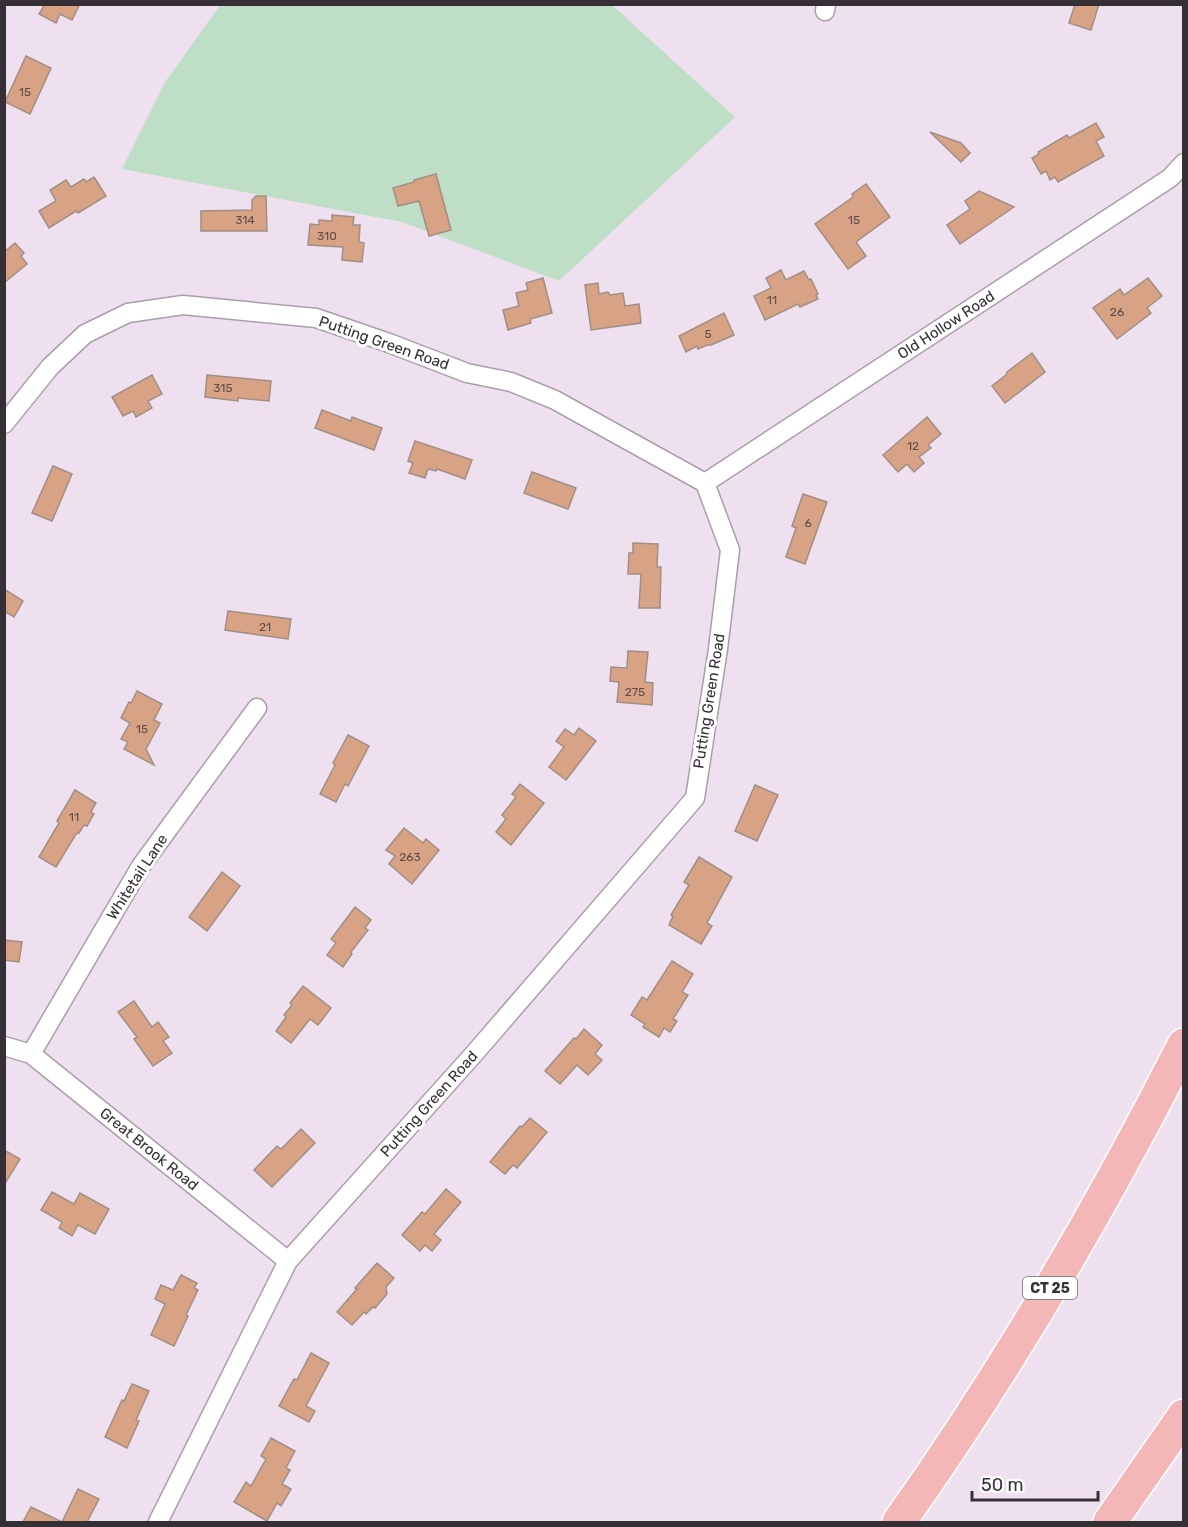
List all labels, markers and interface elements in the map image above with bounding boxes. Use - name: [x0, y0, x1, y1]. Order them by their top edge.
- house number: 15: [19, 85, 31, 99]
- house number: 314: [235, 213, 255, 227]
- house number: 15: [848, 213, 860, 227]
- house number: 310: [317, 229, 337, 243]
- street label: Old Hollow Road: [894, 287, 998, 363]
- house number: 11: [767, 293, 777, 307]
- house number: 26: [1110, 305, 1124, 319]
- street label: Putting Green Road: [316, 312, 452, 374]
- house number: 5: [704, 327, 712, 341]
- house number: 315: [213, 381, 233, 395]
- house number: 12: [907, 439, 919, 453]
- house number: 6: [804, 516, 812, 530]
- house number: 21: [259, 620, 271, 634]
- street label: Putting Green Road: [689, 632, 729, 770]
- house number: 275: [625, 685, 645, 699]
- house number: 15: [136, 722, 148, 736]
- house number: 11: [69, 810, 79, 824]
- street label: Whitetail Lane: [103, 831, 171, 923]
- house number: 263: [399, 850, 421, 864]
- street label: Putting Green Road: [377, 1047, 481, 1161]
- street label: Great Brook Road: [96, 1104, 202, 1194]
- road number: CT 25: [1023, 1277, 1077, 1299]
- scale bar: [972, 1464, 1098, 1502]
- text: 50 m: [981, 1474, 1024, 1496]

